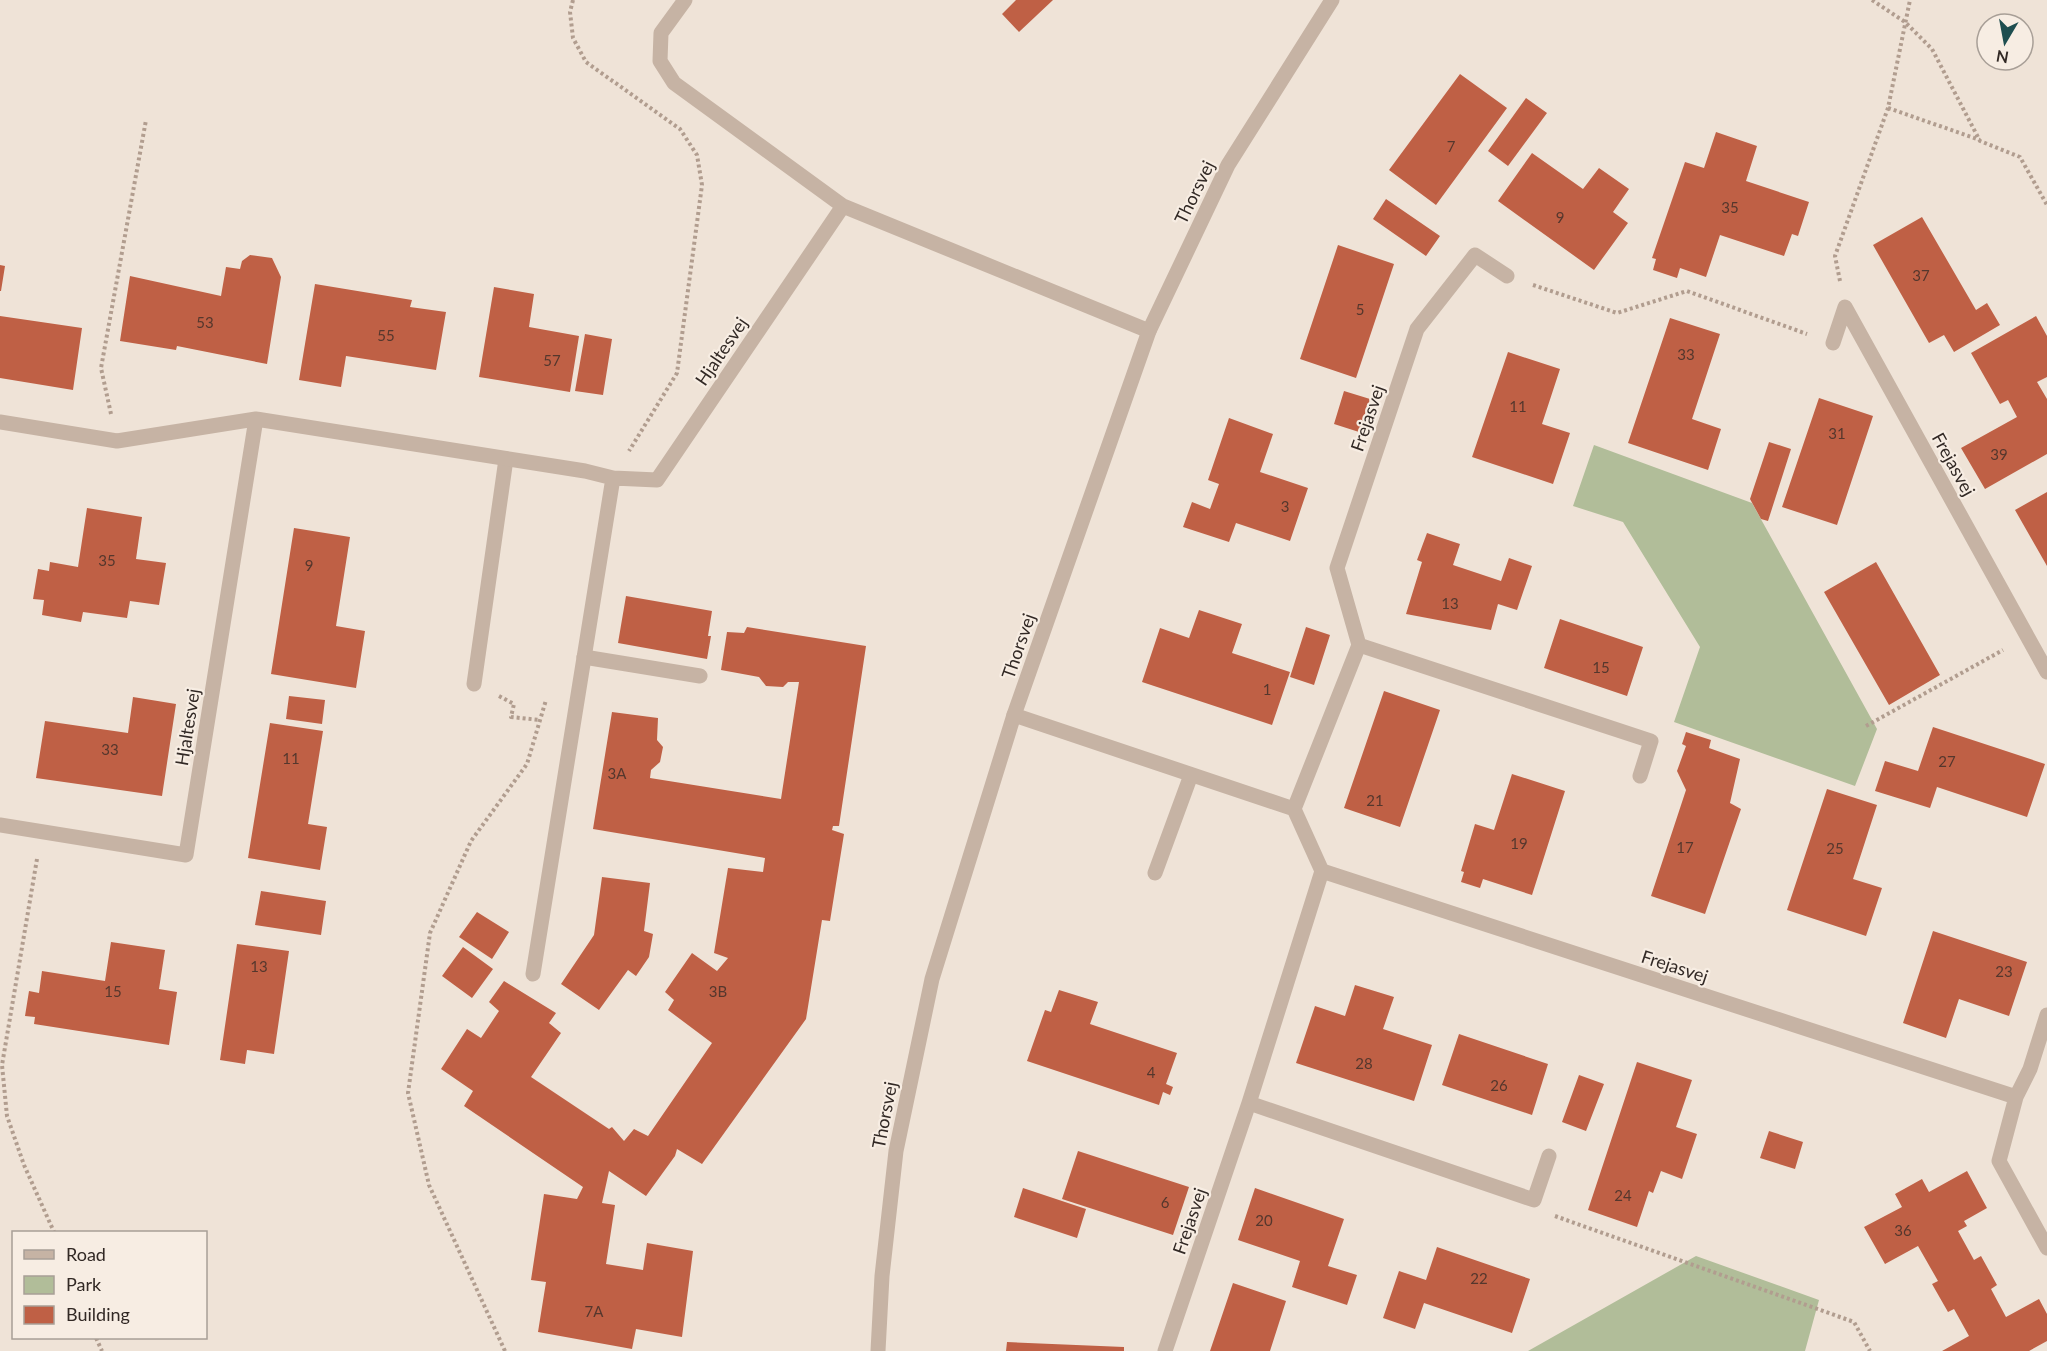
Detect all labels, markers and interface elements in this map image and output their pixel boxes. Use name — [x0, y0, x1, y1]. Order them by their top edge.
north arrow — [1975, 12, 2035, 72]
text: N — [1995, 47, 2010, 68]
house number: 7 — [1447, 137, 1456, 155]
street label: Thorsvej — [1169, 157, 1219, 227]
house number: 35 — [1721, 198, 1739, 216]
house number: 9 — [1556, 208, 1564, 226]
house number: 37 — [1912, 266, 1930, 284]
house number: 5 — [1356, 300, 1364, 318]
house number: 53 — [196, 313, 214, 331]
street label: Hjaltesvej — [690, 313, 752, 389]
house number: 55 — [377, 326, 395, 344]
house number: 33 — [1677, 345, 1695, 363]
house number: 57 — [543, 351, 561, 369]
street label: Frejasvej — [1345, 382, 1389, 454]
house number: 11 — [1509, 397, 1527, 415]
house number: 31 — [1828, 424, 1846, 442]
street label: Frejasvej — [1928, 429, 1980, 499]
house number: 39 — [1990, 445, 2008, 463]
house number: 3 — [1281, 497, 1289, 515]
house number: 35 — [98, 551, 116, 569]
house number: 9 — [305, 556, 313, 574]
house number: 13 — [1441, 594, 1459, 612]
street label: Thorsvej — [997, 610, 1039, 682]
house number: 15 — [1592, 658, 1610, 676]
house number: 1 — [1263, 680, 1271, 698]
street label: Hjaltesvej — [170, 687, 204, 767]
house number: 33 — [101, 740, 119, 758]
house number: 11 — [282, 749, 300, 767]
house number: 27 — [1938, 752, 1956, 770]
house number: 3A — [608, 764, 627, 782]
house number: 21 — [1366, 791, 1384, 809]
house number: 19 — [1510, 834, 1528, 852]
house number: 17 — [1676, 838, 1694, 856]
house number: 25 — [1826, 839, 1844, 857]
street label: Frejasvej — [1639, 945, 1711, 987]
house number: 13 — [250, 957, 268, 975]
house number: 23 — [1995, 962, 2013, 980]
house number: 15 — [104, 982, 122, 1000]
house number: 3B — [709, 982, 727, 1000]
house number: 28 — [1355, 1054, 1373, 1072]
house number: 4 — [1147, 1063, 1156, 1081]
house number: 26 — [1490, 1076, 1508, 1094]
street label: Thorsvej — [867, 1080, 901, 1150]
street label: Frejasvej — [1167, 1185, 1211, 1257]
house number: 24 — [1614, 1186, 1632, 1204]
house number: 6 — [1161, 1193, 1170, 1211]
house number: 20 — [1255, 1211, 1273, 1229]
house number: 36 — [1894, 1221, 1912, 1239]
legend — [12, 1231, 207, 1339]
text: Road — [66, 1243, 106, 1265]
house number: 22 — [1470, 1269, 1488, 1287]
text: Park — [66, 1273, 102, 1295]
house number: 7A — [585, 1302, 604, 1320]
text: Building — [66, 1303, 130, 1325]

